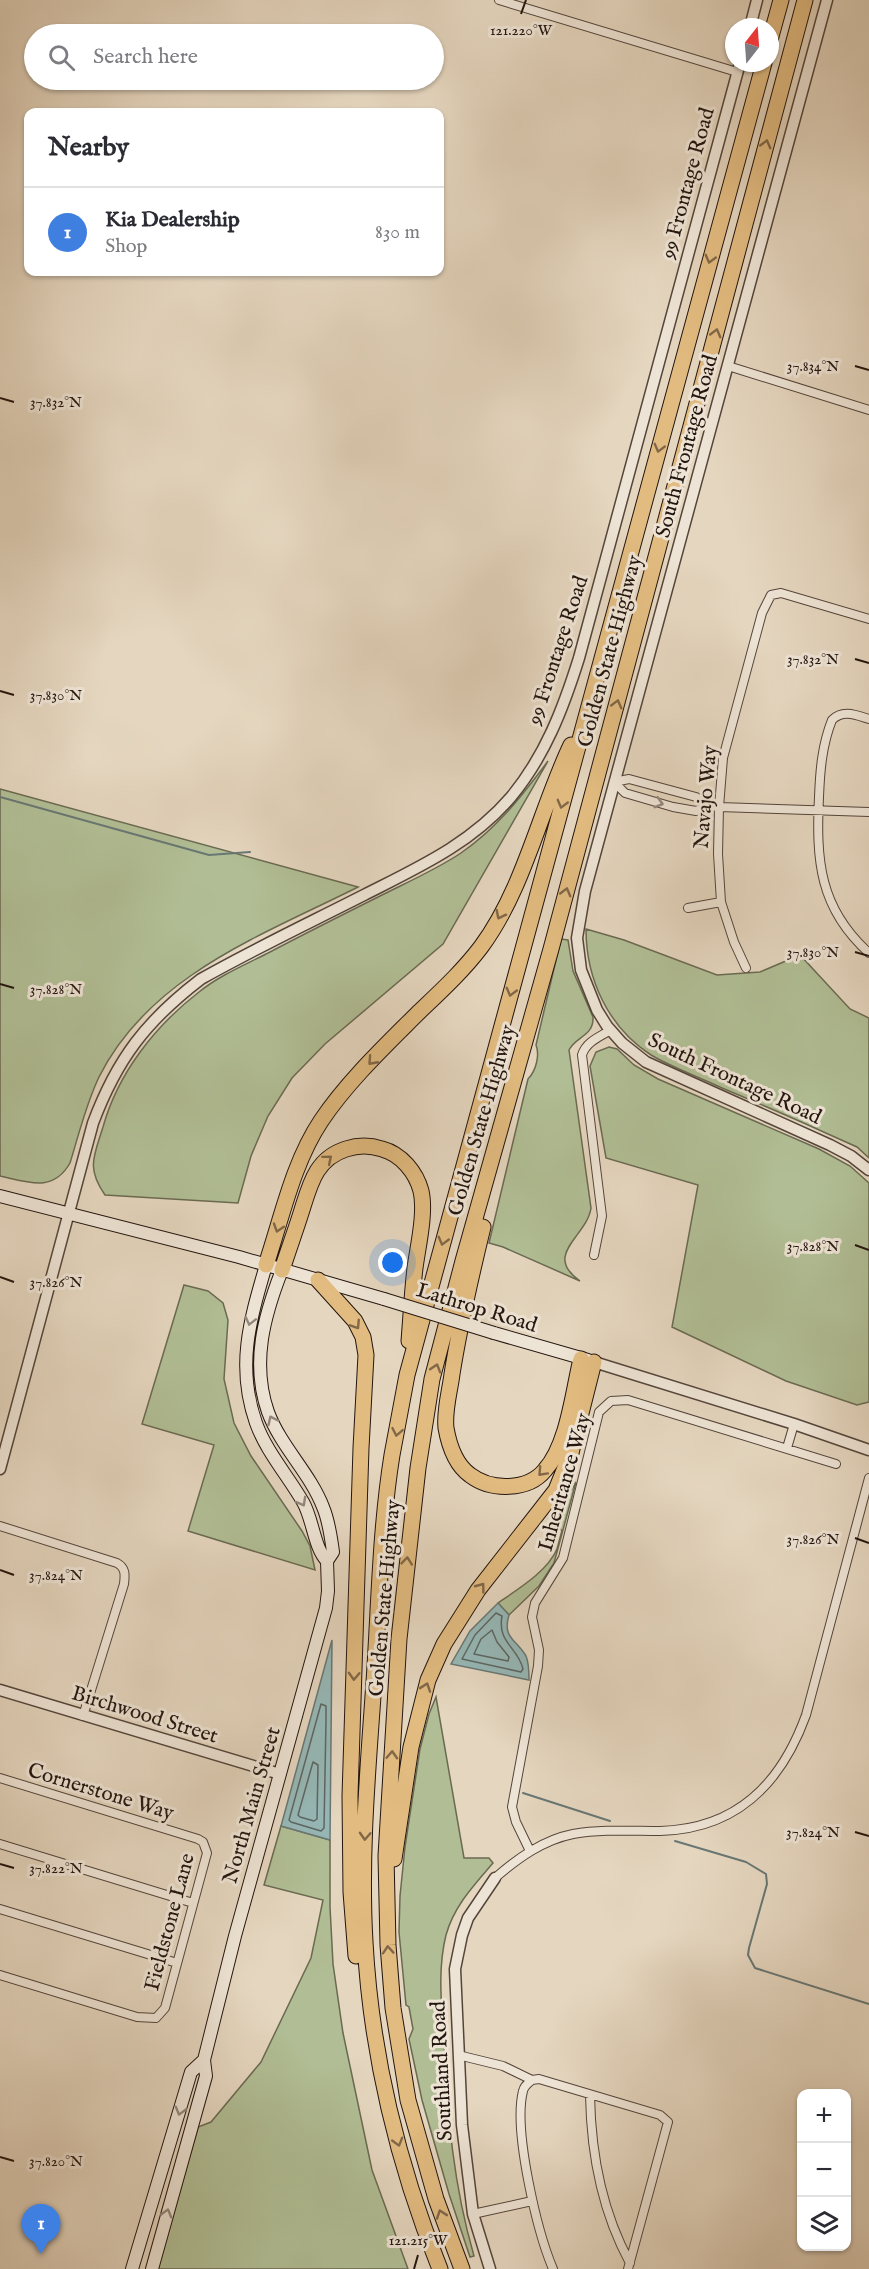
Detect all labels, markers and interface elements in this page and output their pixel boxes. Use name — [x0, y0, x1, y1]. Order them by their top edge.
north arrow — [725, 18, 779, 72]
text: 121.220°W — [490, 21, 553, 40]
search box — [24, 24, 444, 90]
icon: search — [45, 41, 78, 74]
text: Search here — [93, 43, 198, 71]
street label: 99 Frontage Road — [655, 104, 722, 263]
text: Nearby — [48, 131, 129, 164]
one-way arrow — [759, 140, 772, 150]
text: Kia Dealership — [105, 206, 240, 234]
text: 1 — [64, 220, 71, 245]
text: 830 m — [375, 220, 420, 245]
text: Shop — [105, 234, 147, 259]
one-way arrow — [705, 254, 718, 264]
one-way arrow — [709, 328, 722, 338]
street label: South Frontage Road — [650, 351, 725, 541]
text: 37.834°N — [787, 357, 839, 376]
text: 37.832°N — [30, 393, 82, 412]
one-way arrow — [654, 442, 666, 452]
street label: Golden State Highway — [572, 552, 649, 750]
street label: 99 Frontage Road — [521, 572, 596, 729]
text: 37.832°N — [787, 650, 839, 669]
text: 37.830°N — [30, 686, 82, 705]
one-way arrow — [610, 699, 622, 710]
street label: Navajo Way — [689, 744, 725, 850]
one-way arrow — [653, 796, 664, 808]
one-way arrow — [557, 799, 570, 809]
one-way arrow — [559, 887, 571, 898]
one-way arrow — [496, 909, 507, 919]
text: 37.830°N — [787, 943, 839, 962]
text: 37.828°N — [30, 980, 82, 999]
one-way arrow — [506, 986, 518, 997]
street label: Golden State Highway — [442, 1021, 523, 1219]
street label: South Frontage Road — [643, 1027, 826, 1132]
one-way arrow — [368, 1054, 379, 1064]
one-way arrow — [322, 1155, 332, 1166]
one-way arrow — [273, 1222, 285, 1233]
one-way arrow — [438, 1236, 451, 1246]
text: 37.828°N — [787, 1237, 839, 1256]
your location — [378, 1248, 407, 1277]
text: 37.826°N — [30, 1273, 82, 1292]
street label: Lathrop Road — [413, 1277, 541, 1340]
one-way arrow — [245, 1316, 258, 1326]
one-way arrow — [348, 1318, 359, 1329]
one-way arrow — [428, 1363, 441, 1373]
street label: Inheritance Way — [533, 1409, 598, 1555]
one-way arrow — [267, 1415, 279, 1426]
one-way arrow — [391, 1427, 404, 1437]
one-way arrow — [538, 1465, 549, 1476]
one-way arrow — [295, 1496, 306, 1506]
street label: Golden State Highway — [363, 1498, 408, 1698]
text: 37.826°N — [787, 1530, 839, 1549]
one-way arrow — [400, 1556, 413, 1565]
text: 37.824°N — [29, 1566, 83, 1585]
one-way arrow — [474, 1582, 485, 1593]
one-way arrow — [347, 1672, 360, 1681]
street label: Birchwood Street — [68, 1680, 221, 1750]
one-way arrow — [418, 1682, 431, 1693]
street label: North Main Street — [217, 1724, 288, 1887]
one-way arrow — [385, 1750, 398, 1759]
street label: Cornerstone Way — [24, 1757, 178, 1828]
text: 37.824°N — [786, 1823, 840, 1842]
one-way arrow — [358, 1831, 371, 1840]
street label: Fieldstone Lane — [139, 1850, 202, 1994]
text: 37.822°N — [29, 1859, 83, 1878]
one-way arrow — [382, 1945, 395, 1954]
street label: Southland Road — [425, 1999, 460, 2142]
map controls — [797, 2089, 851, 2251]
button: + — [797, 2089, 851, 2143]
one-way arrow — [175, 2105, 187, 2116]
one-way arrow — [391, 2136, 403, 2147]
button: − — [797, 2143, 851, 2197]
text: 37.820°N — [29, 2152, 83, 2171]
button: layers — [797, 2197, 851, 2251]
pin: 1 — [22, 2204, 60, 2254]
one-way arrow — [160, 2208, 173, 2218]
one-way arrow — [436, 2209, 449, 2220]
text: 121.215°W — [389, 2231, 448, 2250]

